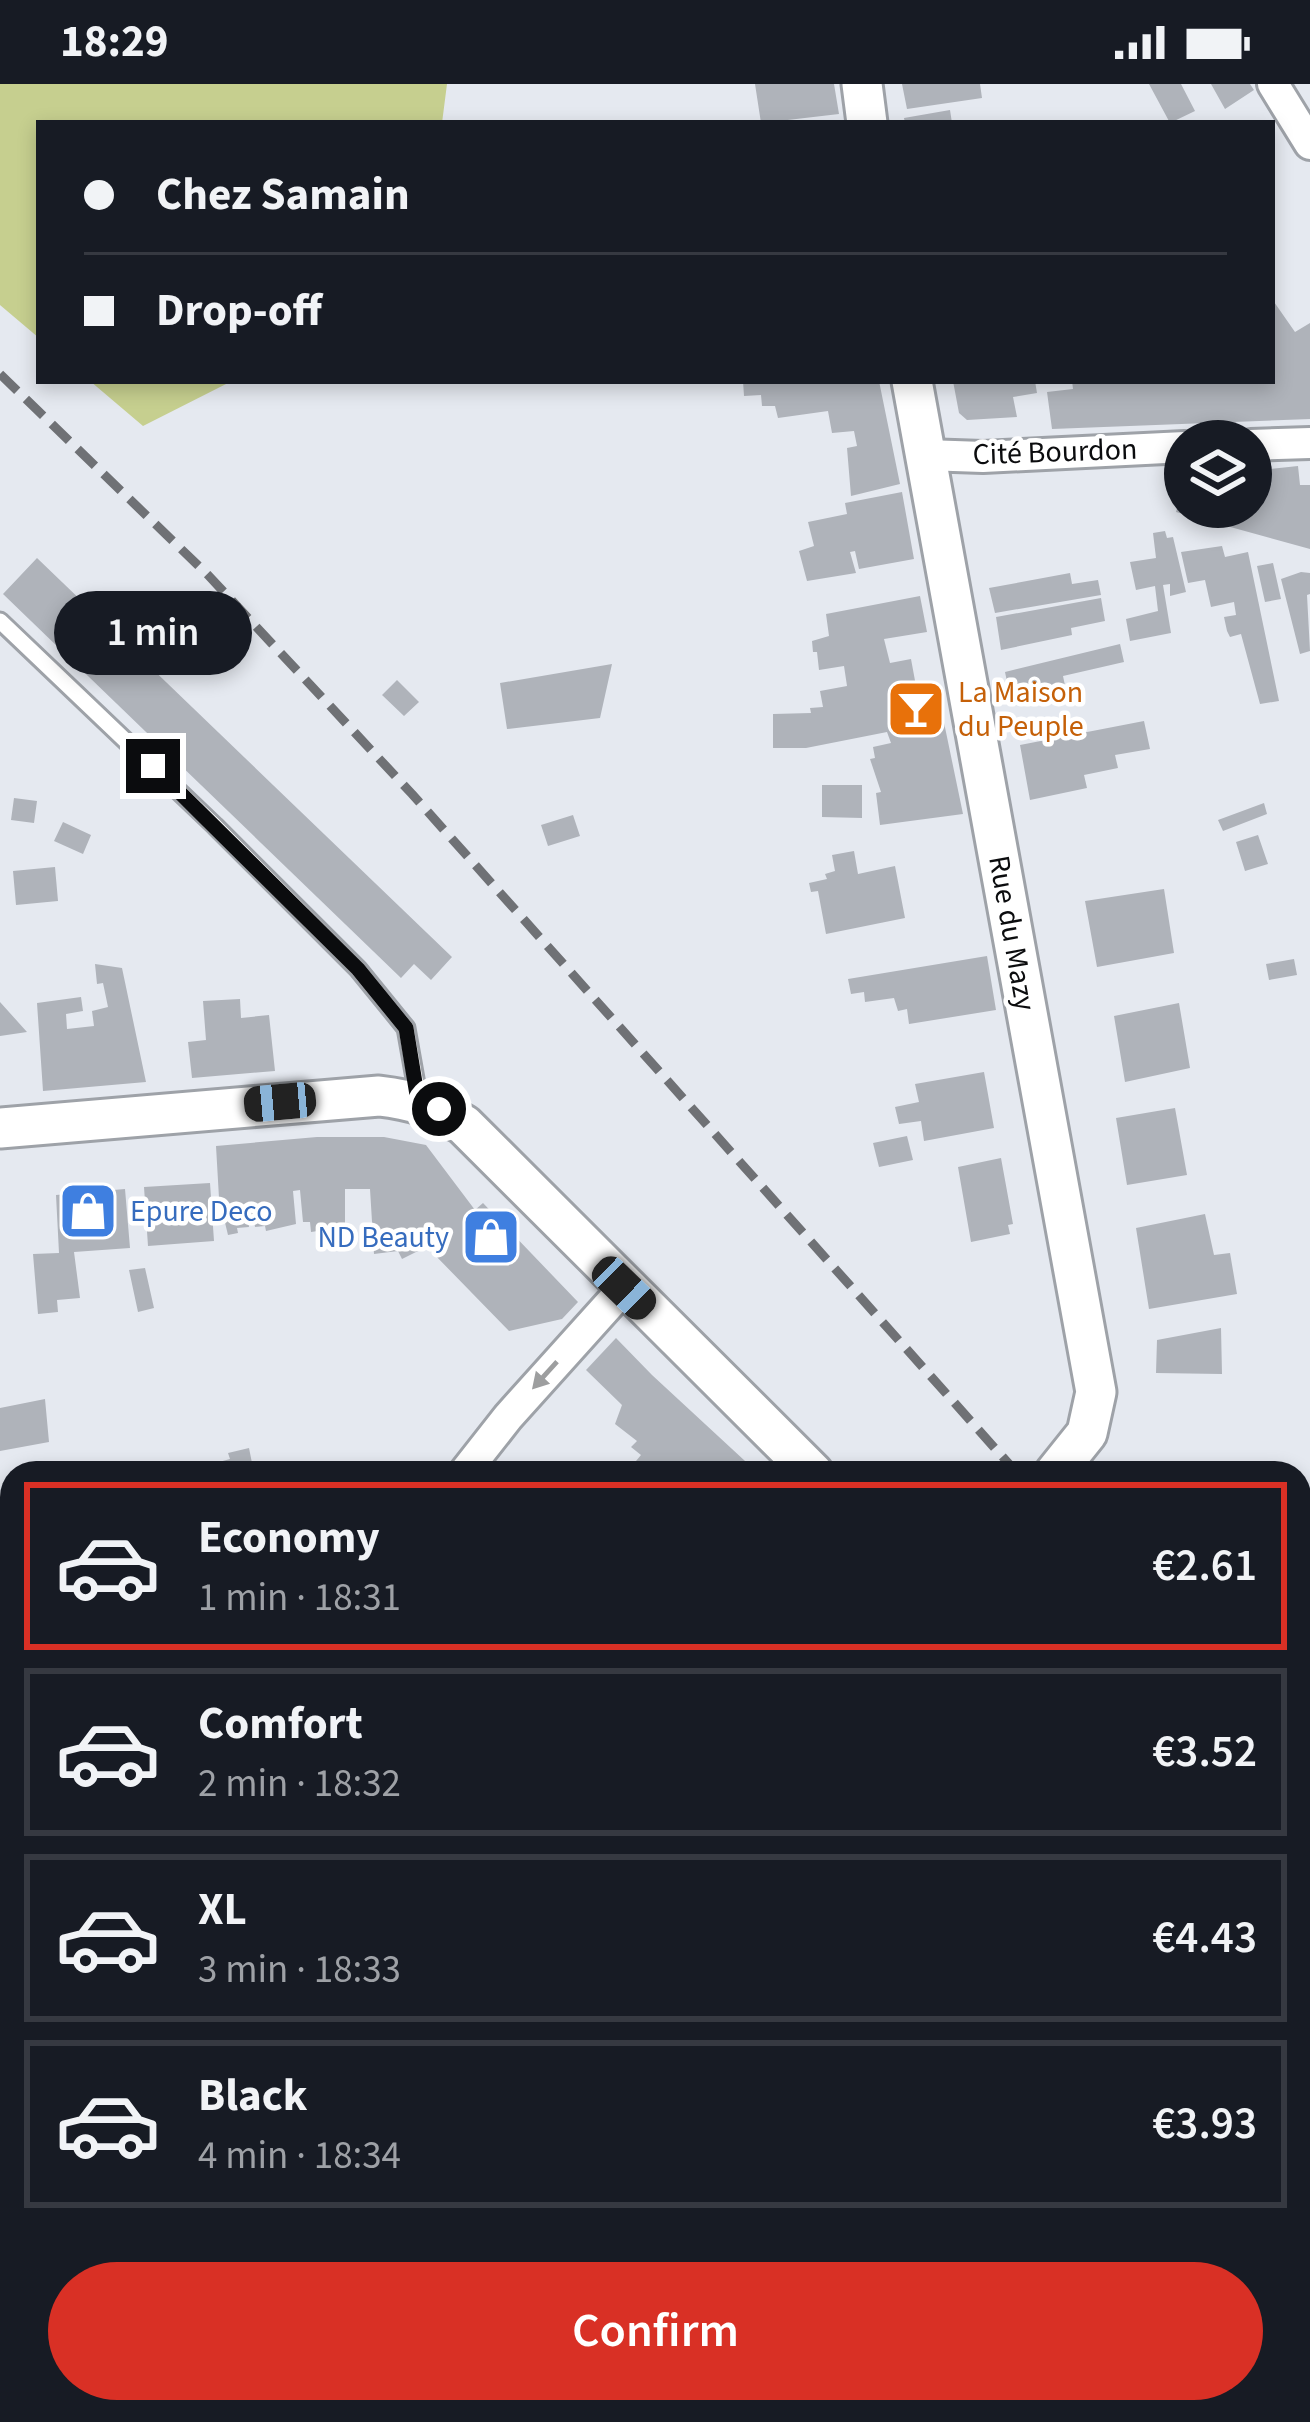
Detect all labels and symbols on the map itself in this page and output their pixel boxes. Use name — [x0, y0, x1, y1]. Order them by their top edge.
street label: Cité Bourdon — [972, 428, 1138, 476]
callout: 1 min — [54, 592, 252, 676]
place label: La Maison du Peuple — [958, 671, 1084, 748]
bar icon: La Maison du Peuple — [885, 678, 947, 740]
route end — [126, 739, 180, 793]
street label: Rue du Mazy — [977, 852, 1047, 1014]
car — [243, 1081, 317, 1123]
route start — [412, 1082, 466, 1136]
shop icon: Epure Deco — [57, 1180, 119, 1242]
place label: Epure Deco — [130, 1190, 272, 1233]
shop icon: ND Beauty — [460, 1206, 522, 1268]
place label: ND Beauty — [317, 1216, 449, 1259]
car — [586, 1250, 662, 1326]
one-way arrow — [532, 1360, 559, 1389]

